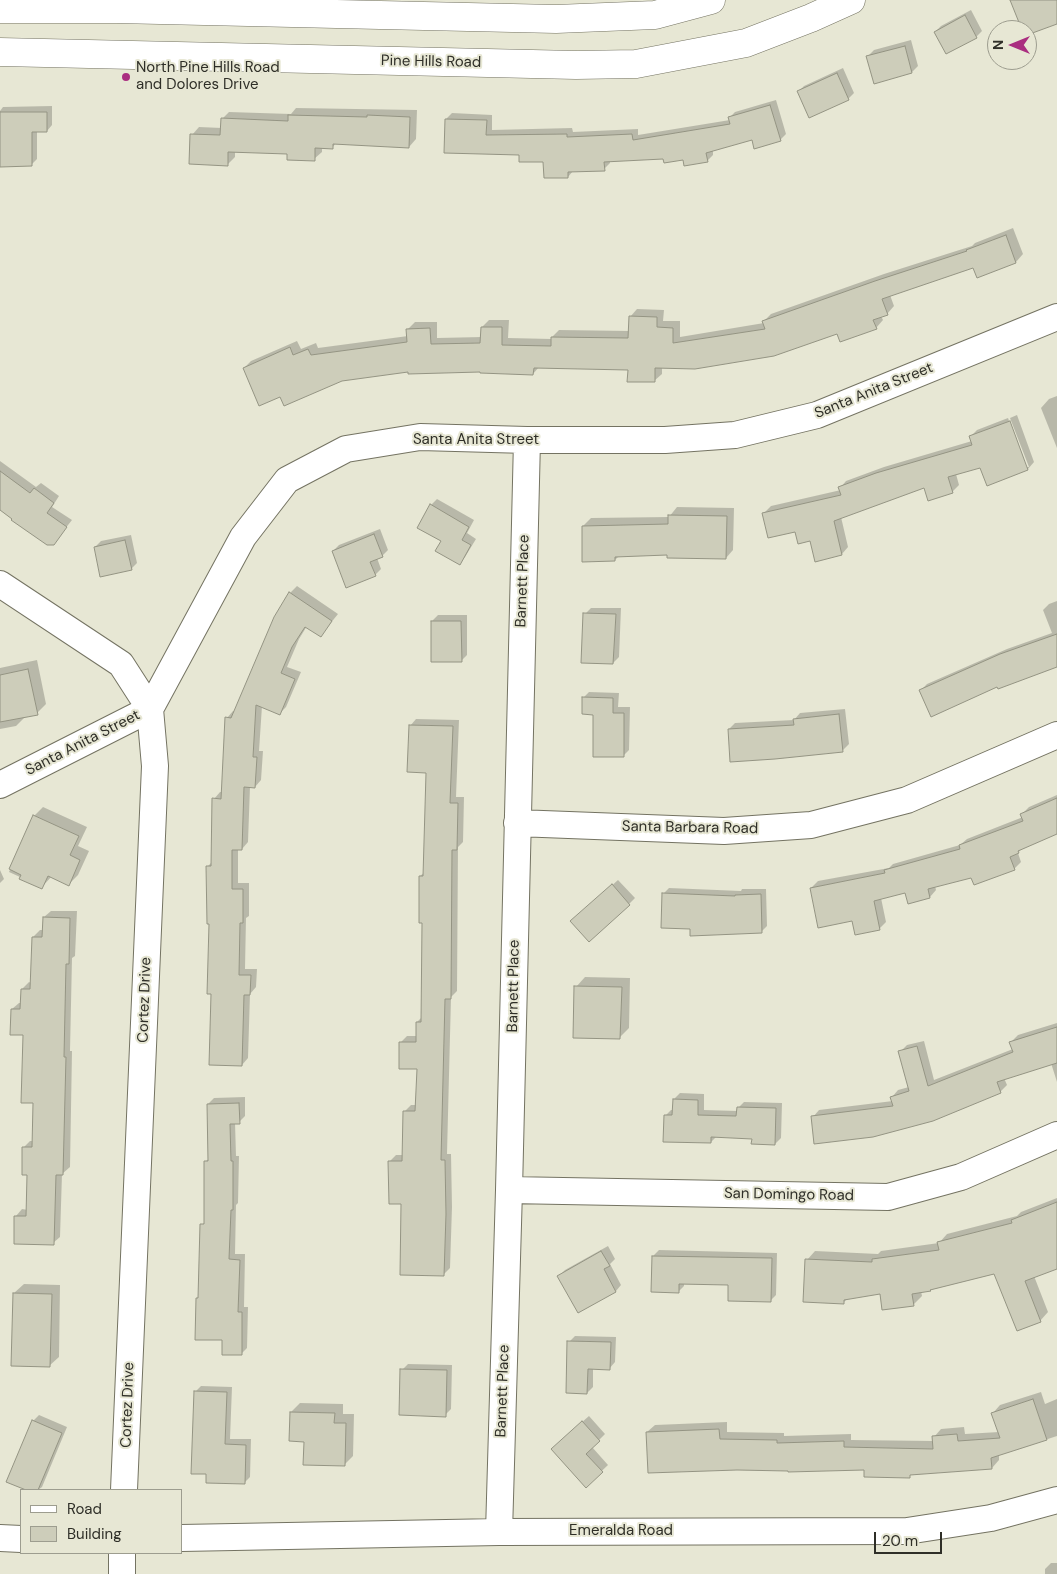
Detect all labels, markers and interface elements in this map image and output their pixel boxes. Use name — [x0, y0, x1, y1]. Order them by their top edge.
north arrow — [987, 20, 1037, 70]
text: N — [989, 40, 1007, 50]
street label: Pine Hills Road — [381, 52, 481, 72]
place label: North Pine Hills Road and Dolores Drive — [136, 59, 280, 94]
marker: North Pine Hills Road and Dolores Drive — [120, 71, 132, 83]
street label: Santa Anita Street — [812, 359, 936, 423]
street label: Santa Anita Street — [413, 431, 539, 449]
street label: Barnett Place — [512, 534, 534, 628]
street label: Santa Anita Street — [23, 706, 143, 780]
street label: Santa Barbara Road — [622, 818, 758, 838]
street label: Barnett Place — [504, 940, 524, 1032]
street label: Cortez Drive — [135, 957, 155, 1043]
street label: San Domingo Road — [724, 1185, 854, 1205]
street label: Barnett Place — [492, 1344, 514, 1438]
street label: Cortez Drive — [118, 1362, 138, 1448]
legend — [20, 1489, 182, 1554]
text: Road — [67, 1499, 102, 1519]
street label: Emeralda Road — [569, 1522, 673, 1540]
scale bar — [877, 1522, 944, 1554]
text: Building — [67, 1524, 122, 1544]
text: 20 m — [882, 1531, 918, 1551]

